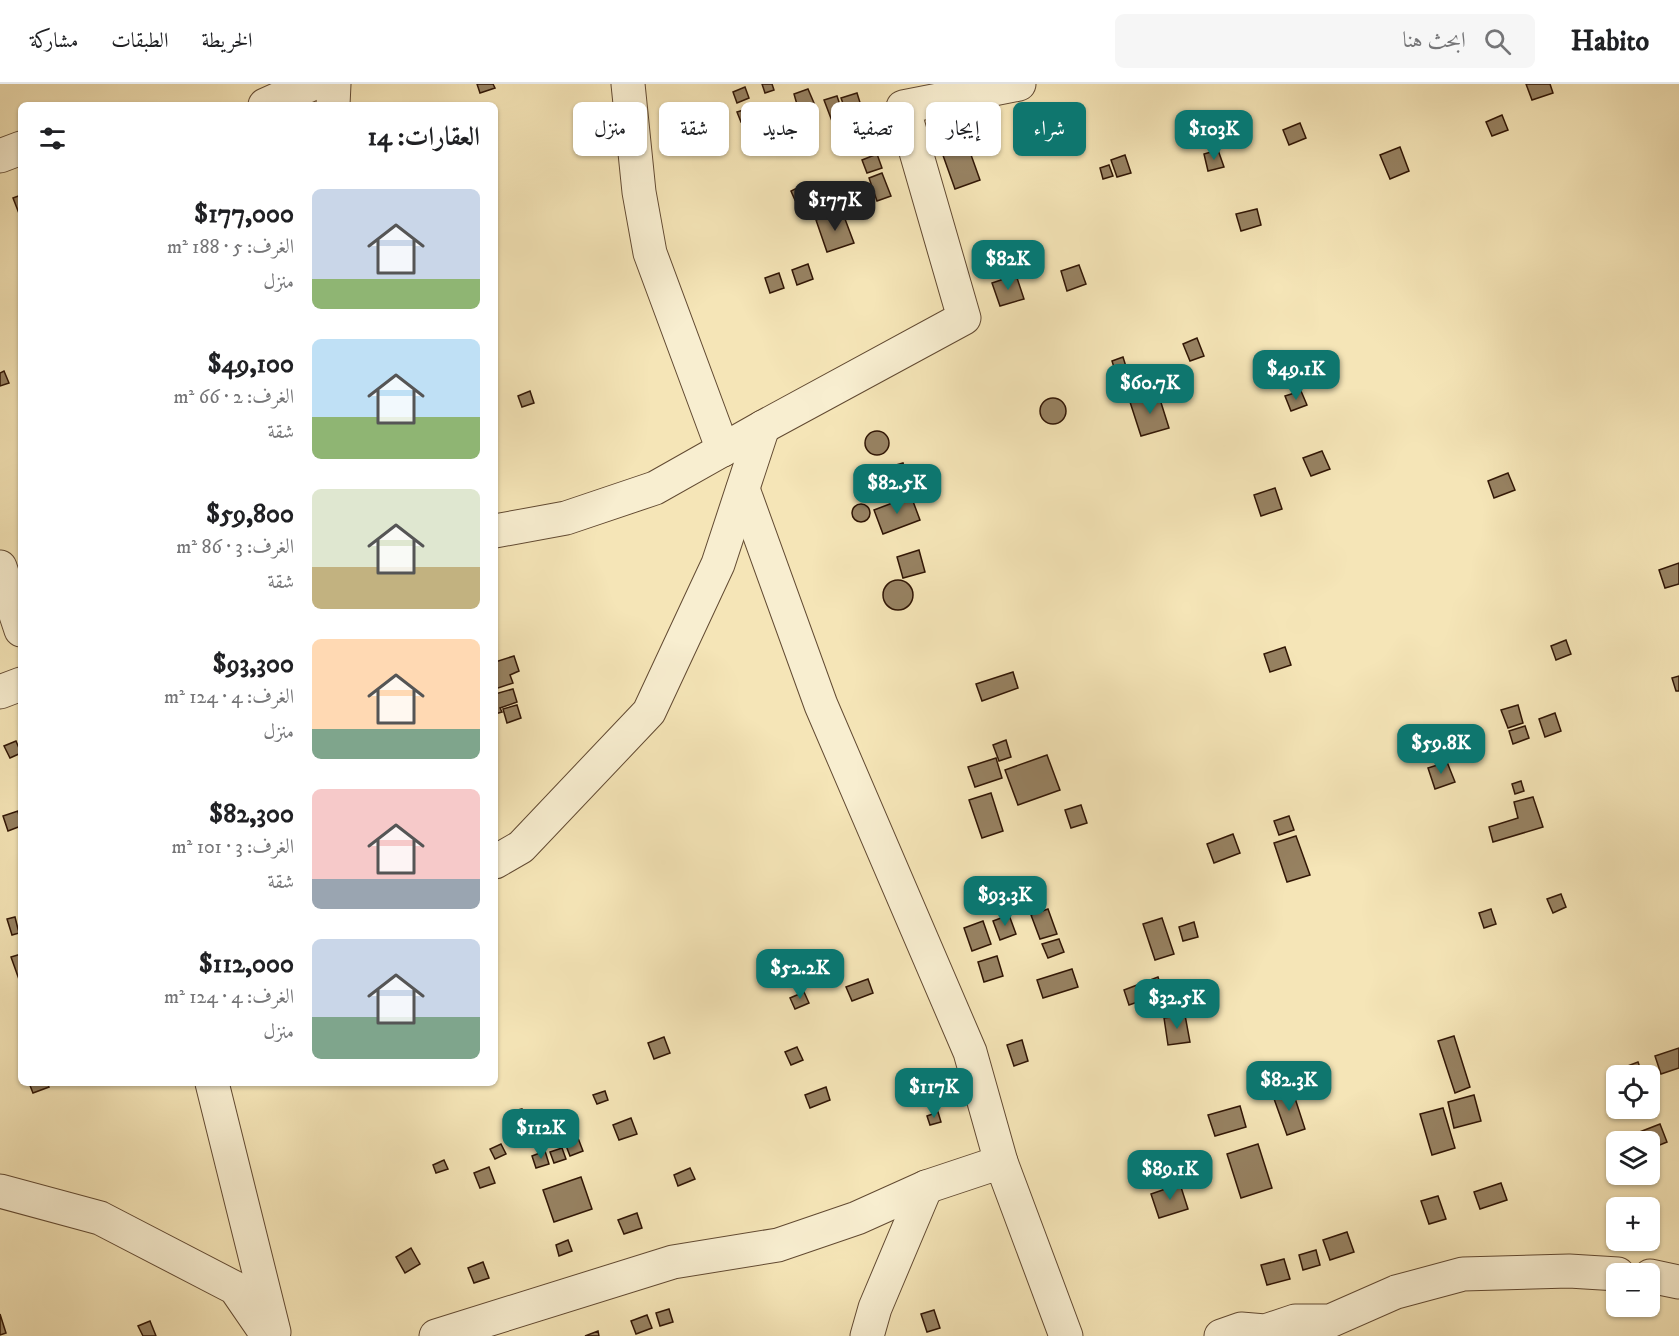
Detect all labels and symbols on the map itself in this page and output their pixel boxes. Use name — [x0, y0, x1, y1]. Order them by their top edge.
pin: $103K — [1172, 110, 1256, 161]
pin: $177K — [793, 181, 877, 232]
pin: $82K — [972, 240, 1044, 291]
pin: $49.1K — [1247, 350, 1345, 401]
pin: $60.7K — [1101, 364, 1199, 415]
pin: $82.5K — [848, 464, 946, 515]
pin: $59.8K — [1392, 724, 1490, 775]
pin: $93.3K — [956, 876, 1054, 927]
pin: $52.2K — [751, 949, 849, 1000]
pin: $32.5K — [1128, 979, 1226, 1030]
pin: $82.3K — [1240, 1061, 1338, 1112]
pin: $117K — [892, 1068, 976, 1119]
pin: $112K — [499, 1109, 583, 1160]
pin: $89.1K — [1121, 1150, 1219, 1201]

